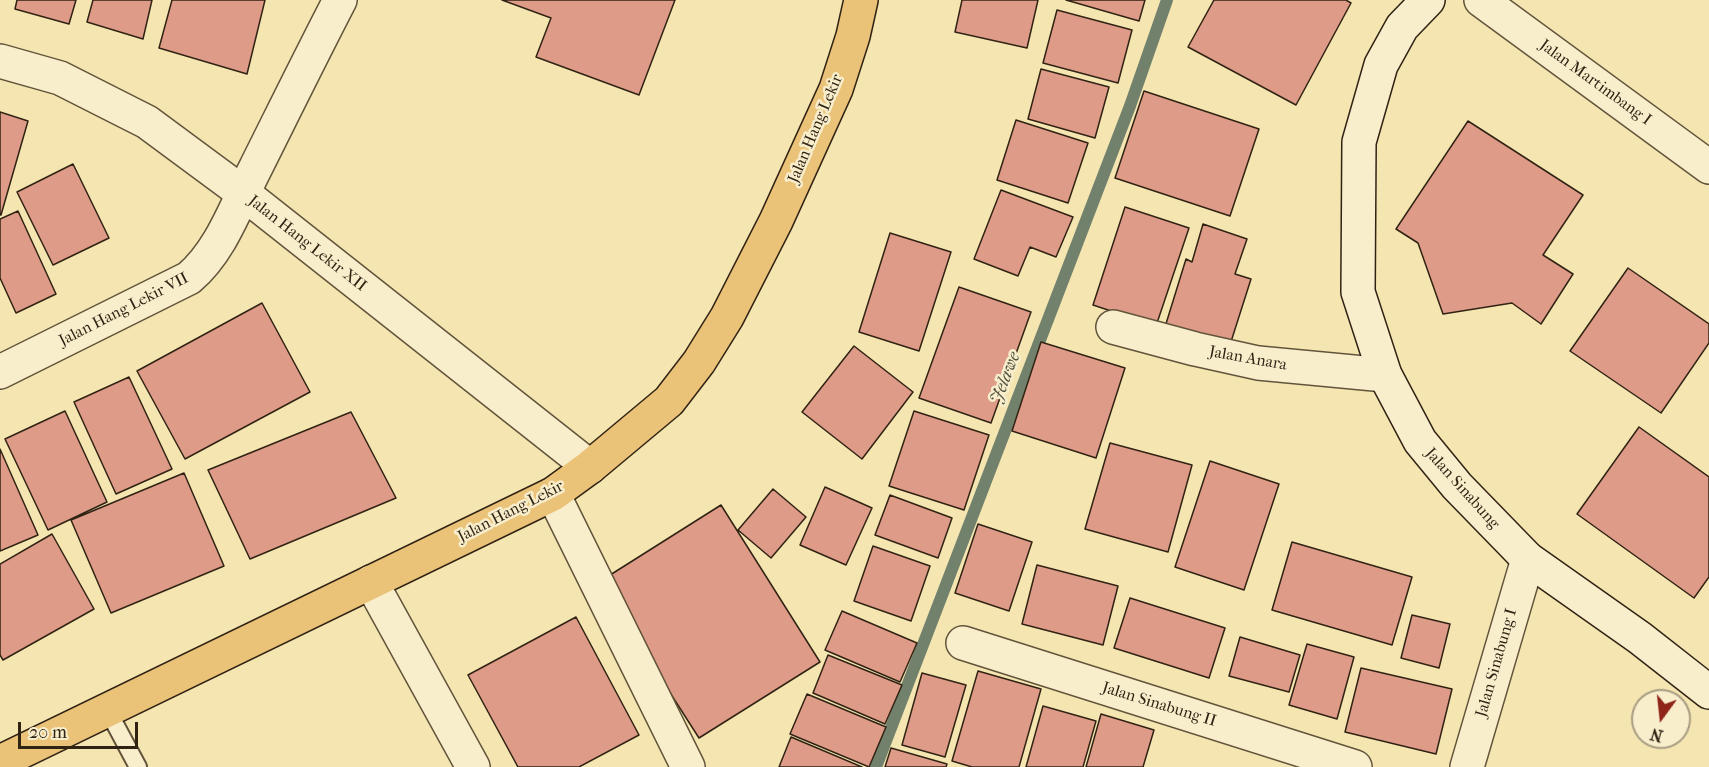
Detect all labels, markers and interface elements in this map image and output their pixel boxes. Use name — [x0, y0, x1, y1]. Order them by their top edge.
street label: Jalan Martimbang I — [1535, 36, 1655, 130]
street label: Jalan Hang Lekir — [784, 72, 848, 186]
street label: Jalan Hang Lekir XII — [244, 192, 370, 296]
street label: Jalan Hang Lekir VII — [56, 269, 192, 351]
street label: Jalan Anara — [1207, 343, 1289, 375]
water label: Jelawe — [986, 349, 1026, 407]
street label: Jalan Sinabung — [1421, 445, 1503, 533]
street label: Jalan Hang Lekir — [455, 477, 567, 547]
street label: Jalan Sinabung I — [1472, 606, 1522, 720]
street label: Jalan Sinabung II — [1100, 679, 1218, 731]
north arrow — [1631, 689, 1691, 749]
scale bar — [21, 710, 141, 748]
text: 20 m — [29, 722, 67, 743]
text: N — [1648, 724, 1665, 746]

